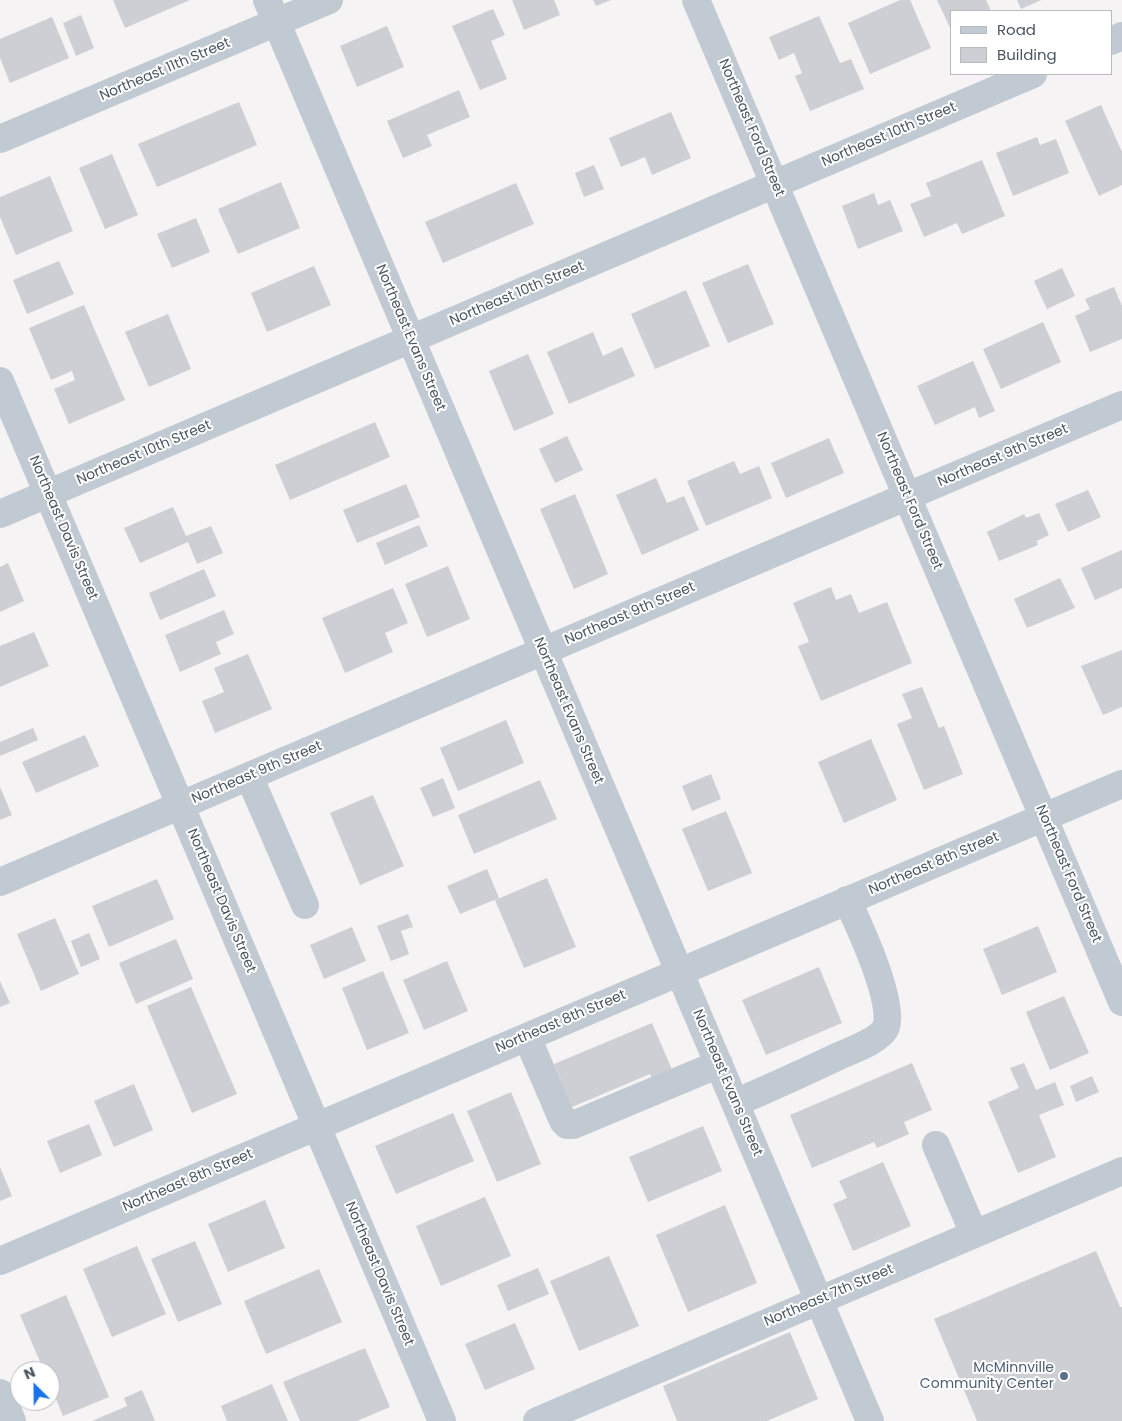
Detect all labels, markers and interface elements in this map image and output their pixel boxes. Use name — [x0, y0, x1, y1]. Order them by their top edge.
legend — [950, 10, 1112, 75]
text: Road — [997, 19, 1036, 40]
street label: Northeast 11th Street — [97, 35, 233, 105]
text: Building — [997, 44, 1057, 65]
street label: Northeast Ford Street — [714, 57, 788, 199]
street label: Northeast 10th Street — [819, 99, 959, 171]
street label: Northeast 10th Street — [447, 258, 587, 330]
street label: Northeast Evans Street — [371, 262, 449, 414]
street label: Northeast 10th Street — [74, 417, 214, 489]
street label: Northeast 9th Street — [935, 421, 1071, 491]
street label: Northeast Ford Street — [872, 430, 946, 572]
street label: Northeast Davis Street — [25, 453, 101, 603]
street label: Northeast 9th Street — [562, 579, 698, 649]
street label: Northeast Evans Street — [529, 635, 607, 787]
street label: Northeast 9th Street — [189, 738, 325, 808]
street label: Northeast Ford Street — [1031, 803, 1105, 945]
street label: Northeast Davis Street — [183, 826, 259, 976]
street label: Northeast 8th Street — [866, 829, 1002, 899]
street label: Northeast 8th Street — [493, 987, 629, 1057]
street label: Northeast Evans Street — [688, 1007, 766, 1159]
street label: Northeast 8th Street — [120, 1146, 256, 1216]
street label: Northeast Davis Street — [341, 1199, 417, 1349]
street label: Northeast 7th Street — [762, 1261, 896, 1331]
place label: McMinnville Community Center — [920, 1360, 1054, 1392]
north arrow — [10, 1361, 60, 1411]
text: N — [21, 1362, 38, 1384]
marker: McMinnville Community Center — [1058, 1370, 1070, 1382]

